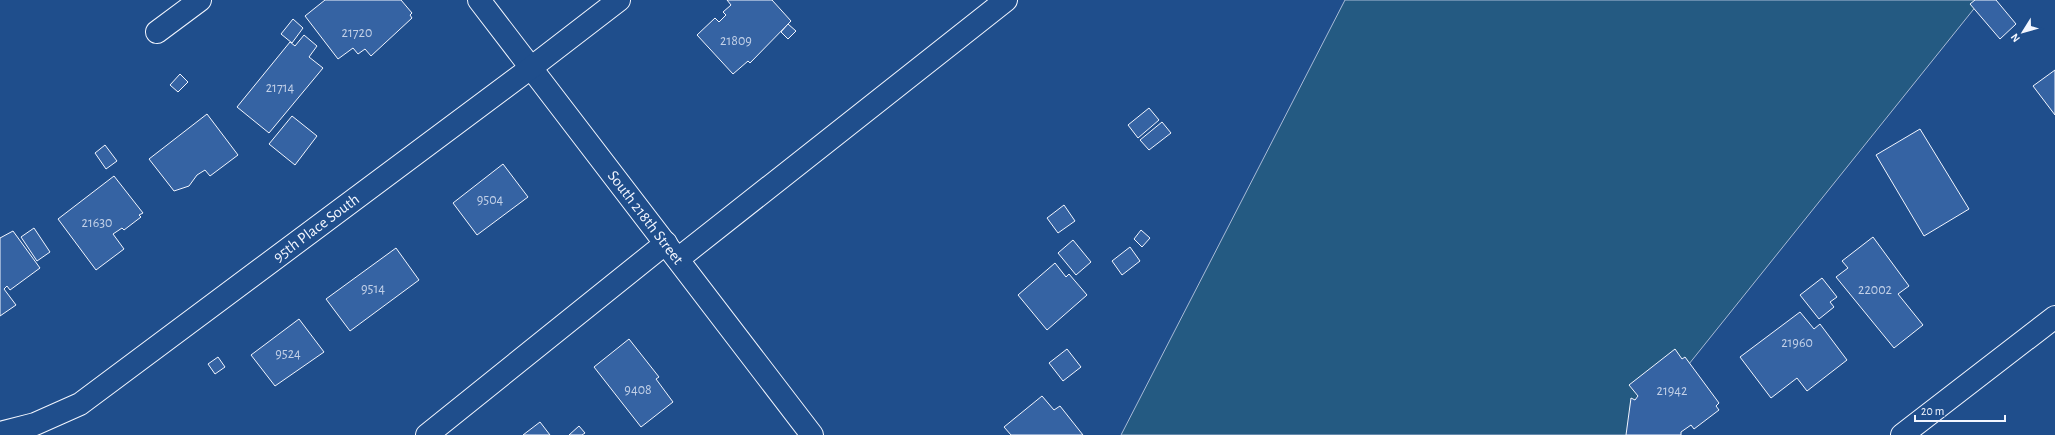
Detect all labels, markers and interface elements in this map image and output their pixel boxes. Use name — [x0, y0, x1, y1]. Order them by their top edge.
north arrow — [2003, 12, 2043, 52]
house number: 21720 — [342, 26, 372, 40]
text: N — [2009, 31, 2022, 44]
house number: 21809 — [720, 34, 752, 48]
house number: 21714 — [266, 81, 295, 95]
street label: South 218th Street — [605, 168, 686, 268]
street label: 95th Place South — [270, 191, 362, 265]
house number: 9504 — [477, 193, 504, 207]
house number: 21630 — [82, 216, 112, 230]
house number: 9514 — [361, 282, 385, 296]
house number: 22002 — [1858, 283, 1892, 297]
house number: 21960 — [1781, 336, 1813, 350]
house number: 9524 — [275, 347, 301, 361]
house number: 9408 — [624, 383, 652, 397]
house number: 21942 — [1657, 384, 1687, 398]
scale bar — [1915, 397, 2005, 423]
text: 20 m — [1921, 405, 1944, 417]

